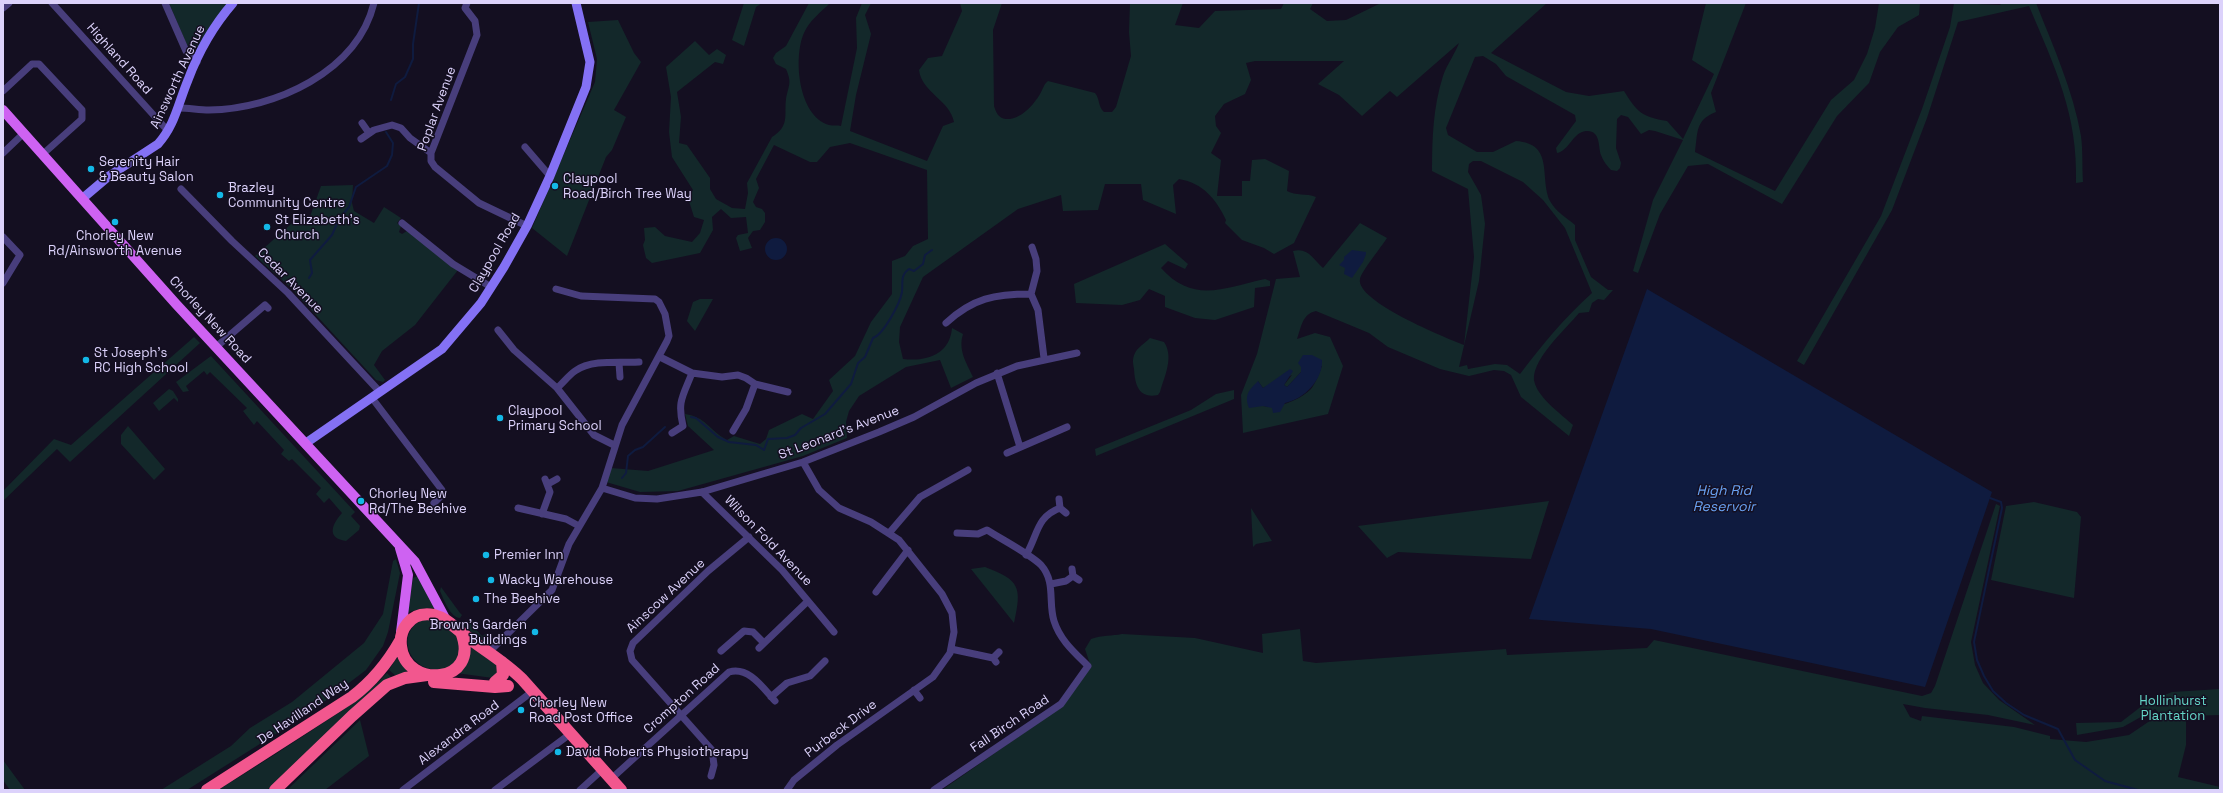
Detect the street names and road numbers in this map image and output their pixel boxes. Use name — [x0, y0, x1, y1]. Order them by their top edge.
street label: Highland Road — [83, 20, 155, 98]
street label: Ainsworth Avenue — [147, 23, 209, 131]
street label: Poplar Avenue — [414, 65, 460, 153]
street label: Claypool Road — [466, 210, 524, 296]
street label: Cedar Avenue — [254, 245, 326, 317]
street label: Chorley New Road — [166, 273, 254, 367]
street label: St Leonard's Avenue — [777, 403, 901, 463]
street label: Wilson Fold Avenue — [721, 493, 815, 589]
street label: Ainscow Avenue — [624, 556, 708, 636]
street label: Crompton Road — [641, 661, 723, 737]
street label: De Havilland Way — [255, 676, 351, 748]
street label: Fall Birch Road — [968, 692, 1052, 756]
street label: Alexandra Road — [415, 697, 503, 769]
street label: Purbeck Drive — [802, 697, 880, 761]

